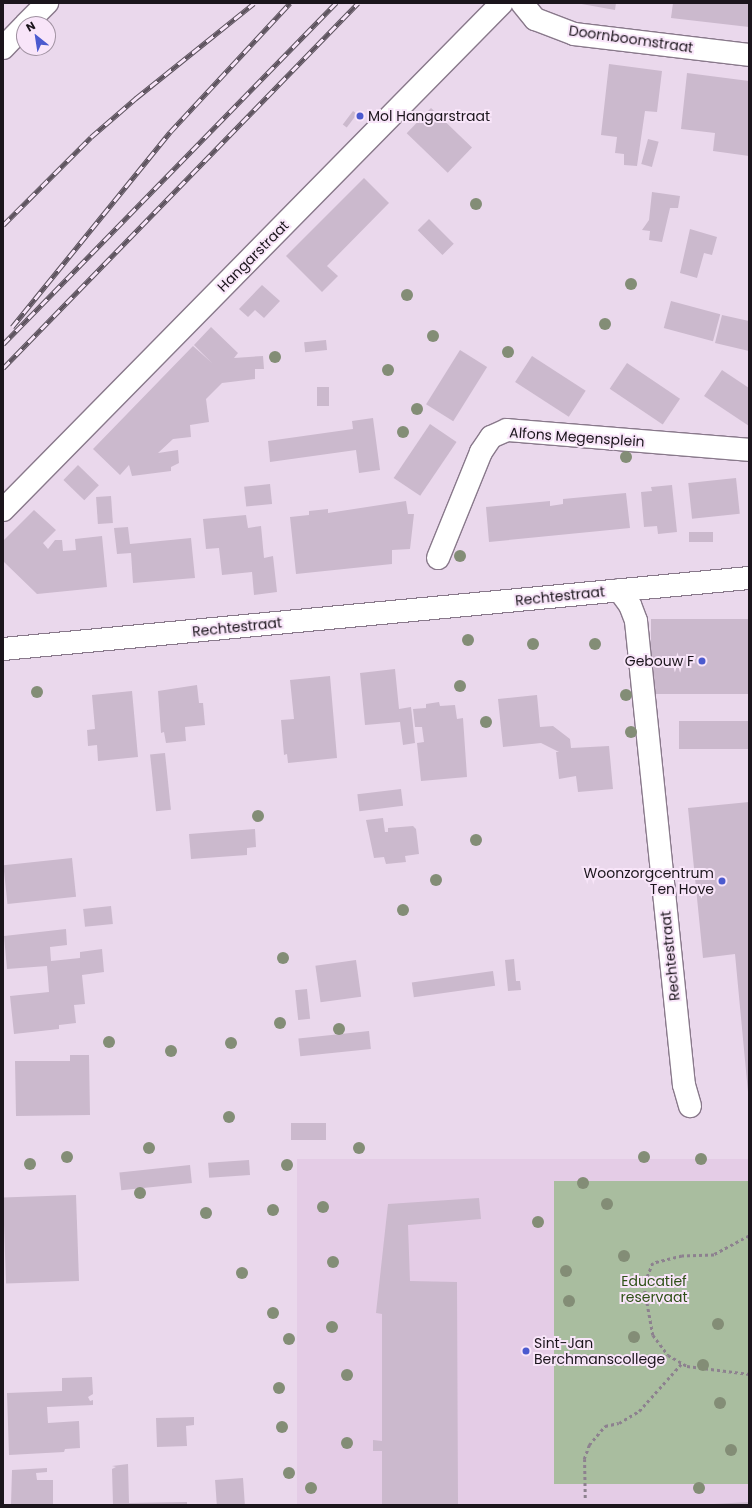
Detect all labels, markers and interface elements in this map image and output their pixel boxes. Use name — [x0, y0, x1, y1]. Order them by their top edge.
north arrow — [16, 16, 56, 56]
text: N — [23, 17, 38, 35]
street label: Doornboomstraat — [568, 22, 694, 56]
place label: Mol Hangarstraat — [368, 108, 490, 124]
marker: Mol Hangarstraat — [355, 111, 365, 121]
street label: Hangarstraat — [214, 217, 292, 295]
street label: Alfons Megensplein — [509, 424, 645, 450]
street label: Rechtestraat — [514, 583, 606, 609]
street label: Rechtestraat — [191, 614, 283, 640]
place label: Gebouw F — [625, 653, 694, 669]
marker: Gebouw F — [697, 656, 707, 666]
place label: Woonzorgcentrum Ten Hove — [584, 865, 714, 898]
marker: Woonzorgcentrum Ten Hove — [717, 876, 727, 886]
street label: Rechtestraat — [657, 910, 683, 1002]
park label: Educatief reservaat — [621, 1273, 687, 1306]
place label: Sint-Jan Berchmanscollege — [534, 1335, 665, 1368]
marker: Sint-Jan Berchmanscollege — [521, 1346, 531, 1356]

